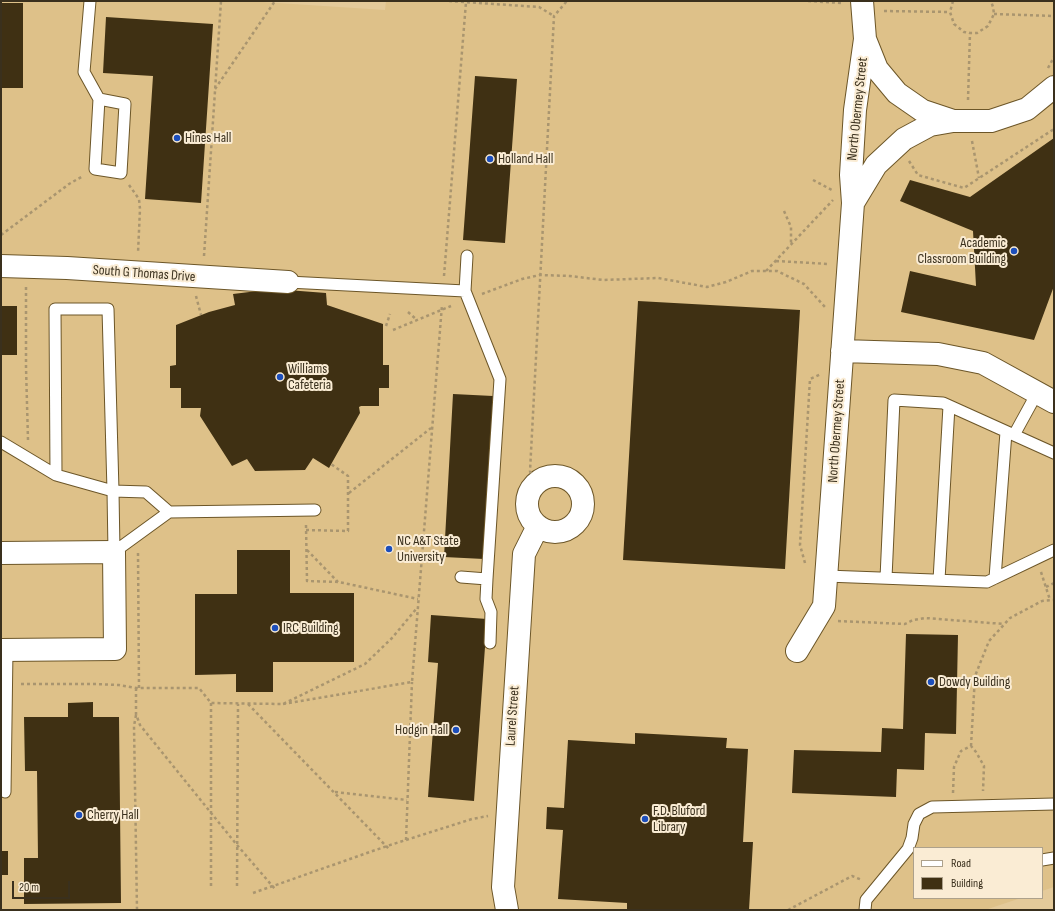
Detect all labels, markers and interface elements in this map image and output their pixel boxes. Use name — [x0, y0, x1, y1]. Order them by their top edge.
street label: North Obermey Street — [844, 57, 872, 161]
place label: Hines Hall — [185, 130, 231, 146]
marker: Hines Hall — [172, 133, 182, 143]
place label: Holland Hall — [498, 151, 553, 167]
marker: Holland Hall — [485, 154, 495, 164]
place label: Academic Classroom Building — [917, 235, 1006, 268]
marker: Academic Classroom Building — [1009, 246, 1019, 256]
street label: South G Thomas Drive — [92, 262, 196, 286]
place label: Williams Cafeteria — [288, 361, 331, 394]
marker: Williams Cafeteria — [275, 372, 285, 382]
street label: North Obermey Street — [825, 379, 849, 483]
place label: NC A&T State University — [397, 533, 459, 566]
marker: NC A&T State University — [384, 544, 394, 554]
place label: IRC Building — [283, 620, 339, 636]
marker: IRC Building — [270, 623, 280, 633]
place label: Dowdy Building — [939, 674, 1010, 690]
marker: Dowdy Building — [926, 677, 936, 687]
street label: Laurel Street — [503, 685, 523, 747]
place label: Hodgin Hall — [395, 722, 448, 738]
marker: Hodgin Hall — [451, 725, 461, 735]
place label: F.D. Bluford Library — [653, 803, 705, 836]
place label: Cherry Hall — [87, 807, 139, 823]
marker: Cherry Hall — [74, 810, 84, 820]
marker: F.D. Bluford Library — [640, 814, 650, 824]
legend — [913, 847, 1043, 899]
text: Road — [951, 856, 971, 871]
scale bar — [14, 873, 72, 899]
text: Building — [951, 876, 983, 891]
text: 20 m — [19, 880, 39, 895]

